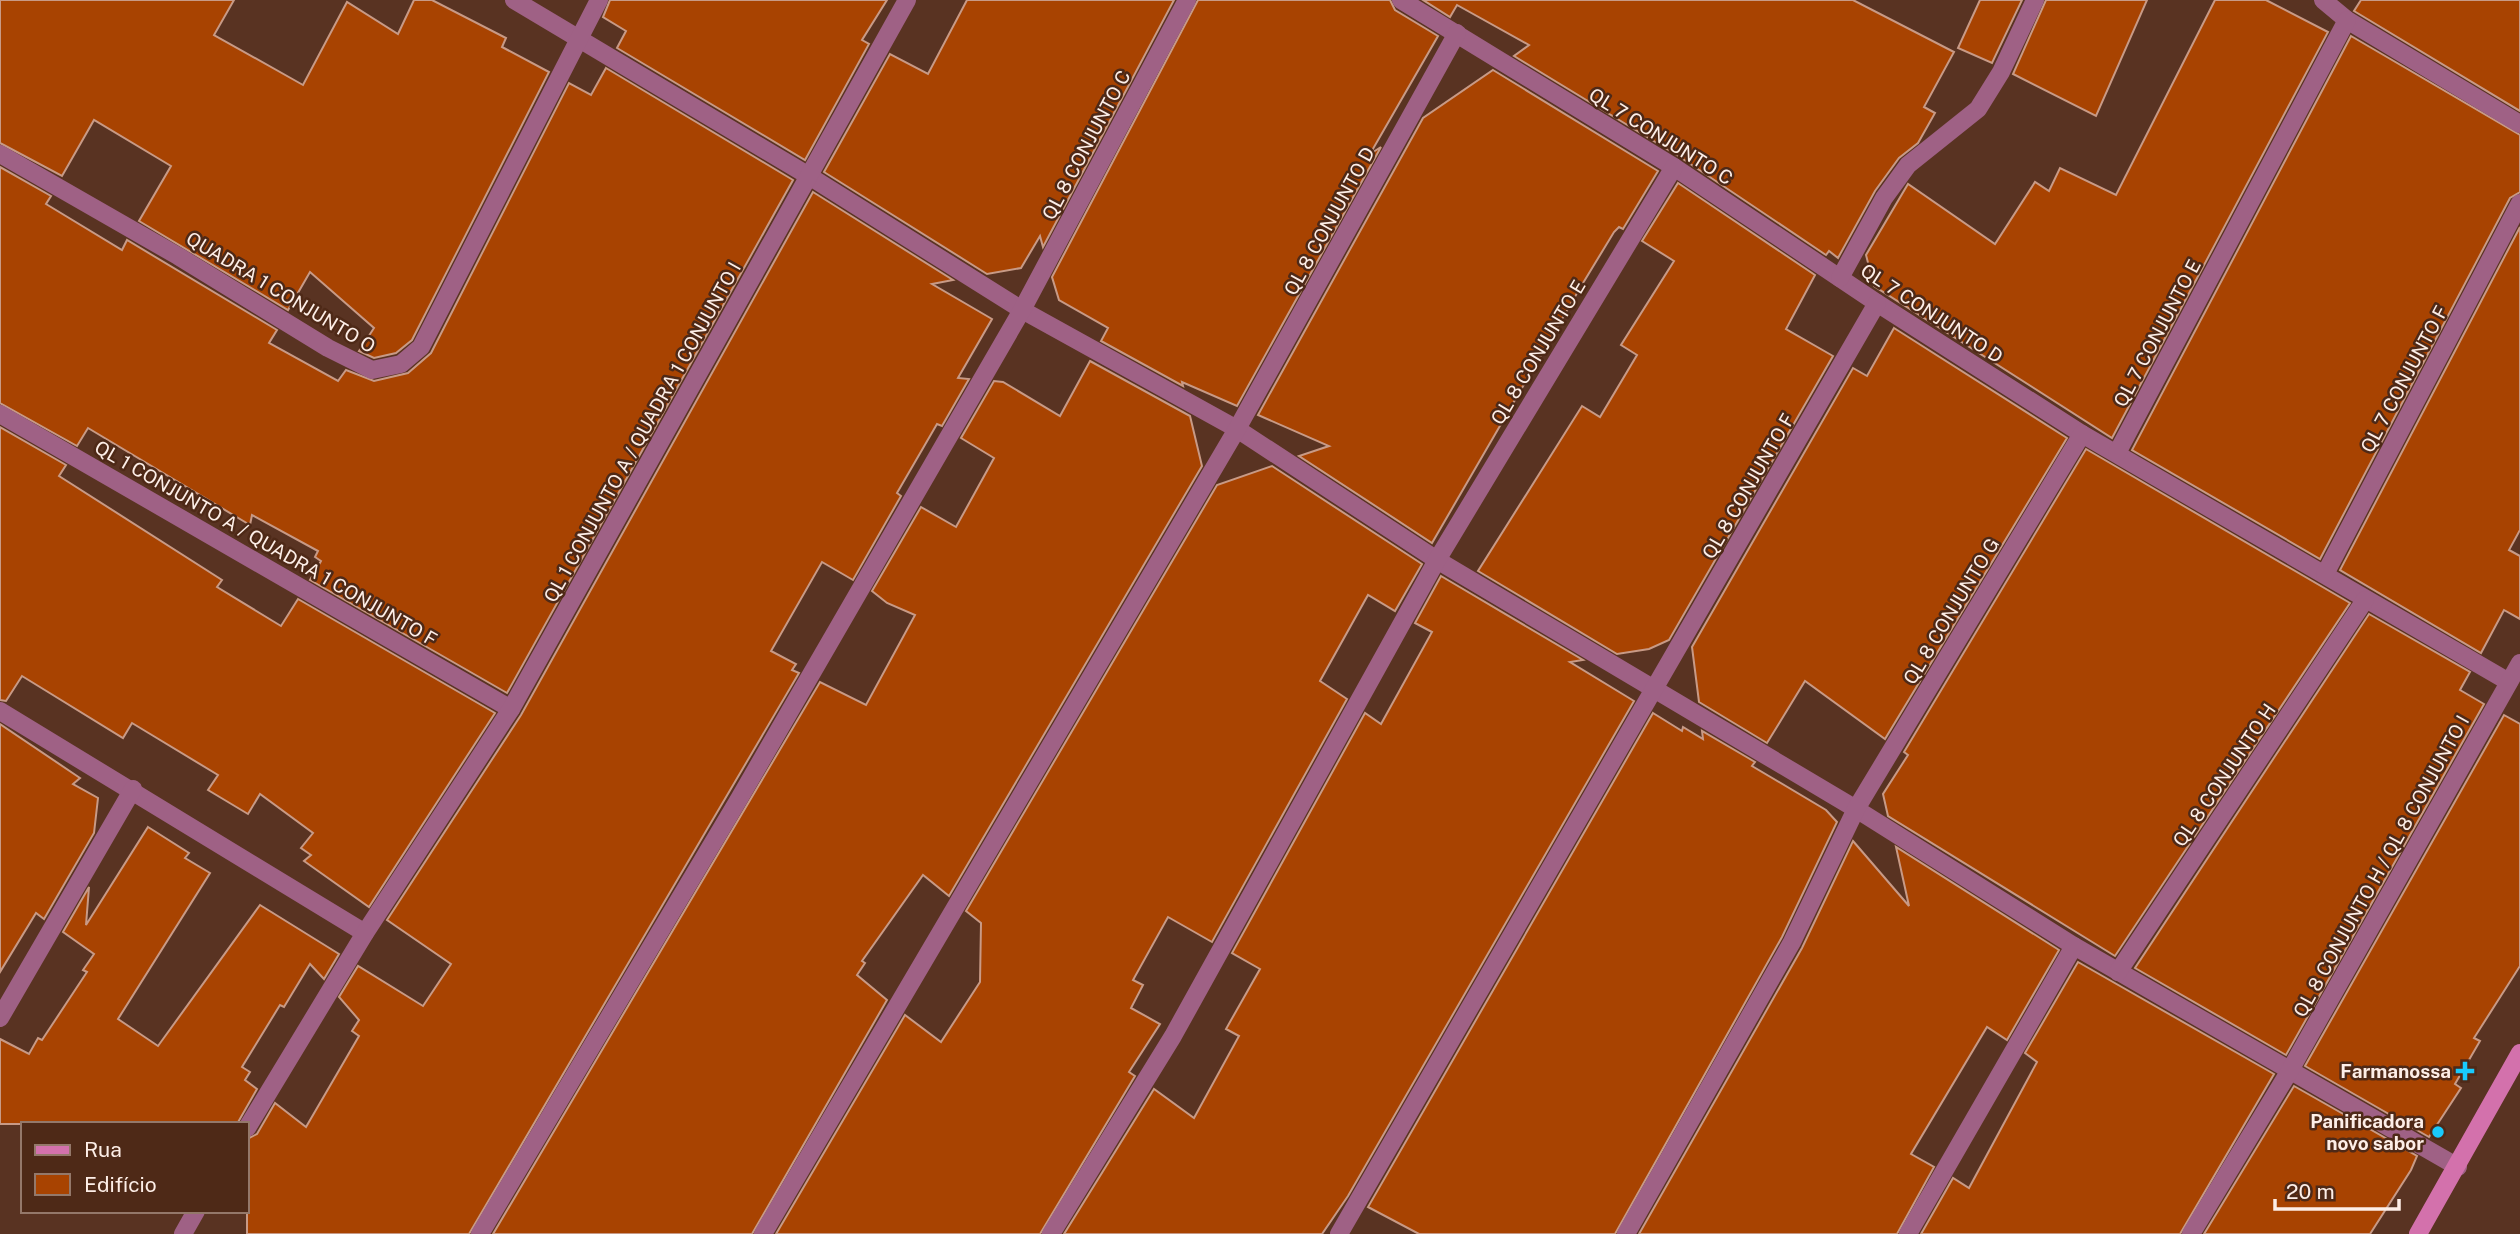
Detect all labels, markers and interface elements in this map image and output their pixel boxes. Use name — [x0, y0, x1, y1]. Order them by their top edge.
street label: QL 8 CONJUNTO C — [1037, 67, 1135, 223]
street label: QL 7 CONJUNTO C — [1585, 83, 1737, 189]
street label: QL 8 CONJUNTO D — [1279, 143, 1379, 299]
street label: QUADRA 1 CONJUNTO O — [182, 227, 380, 357]
street label: QL 7 CONJUNTO E — [2109, 256, 2205, 410]
street label: QL 1 CONJUNTO A / QUADRA 1 CONJUNTO I — [539, 258, 745, 606]
street label: QL 7 CONJUNTO D — [1857, 259, 2007, 367]
street label: QL 8 CONJUNTO E — [1486, 276, 1590, 428]
street label: QL 7 CONJUNTO F — [2356, 302, 2452, 456]
street label: QL 8 CONJUNTO F — [1697, 409, 1799, 563]
street label: QL 1 CONJUNTO A / QUADRA 1 CONJUNTO F — [91, 436, 441, 650]
street label: QL 8 CONJUNTO G — [1899, 534, 2003, 688]
street label: QL 8 CONJUNTO H — [2168, 699, 2280, 851]
street label: QL 8 CONJUNTO H / QL 8 CONJUNTO I — [2289, 711, 2473, 1021]
place label: Farmanossa — [2340, 1060, 2451, 1082]
marker: Farmanossa — [2457, 1063, 2473, 1079]
place label: Panificadora novo sabor — [2310, 1110, 2424, 1154]
legend — [21, 1122, 248, 1213]
marker: Panificadora novo sabor — [2430, 1124, 2446, 1140]
text: Rua — [84, 1137, 122, 1162]
scale bar — [2275, 1168, 2399, 1212]
text: Edifício — [84, 1172, 157, 1197]
text: 20 m — [2286, 1179, 2335, 1204]

